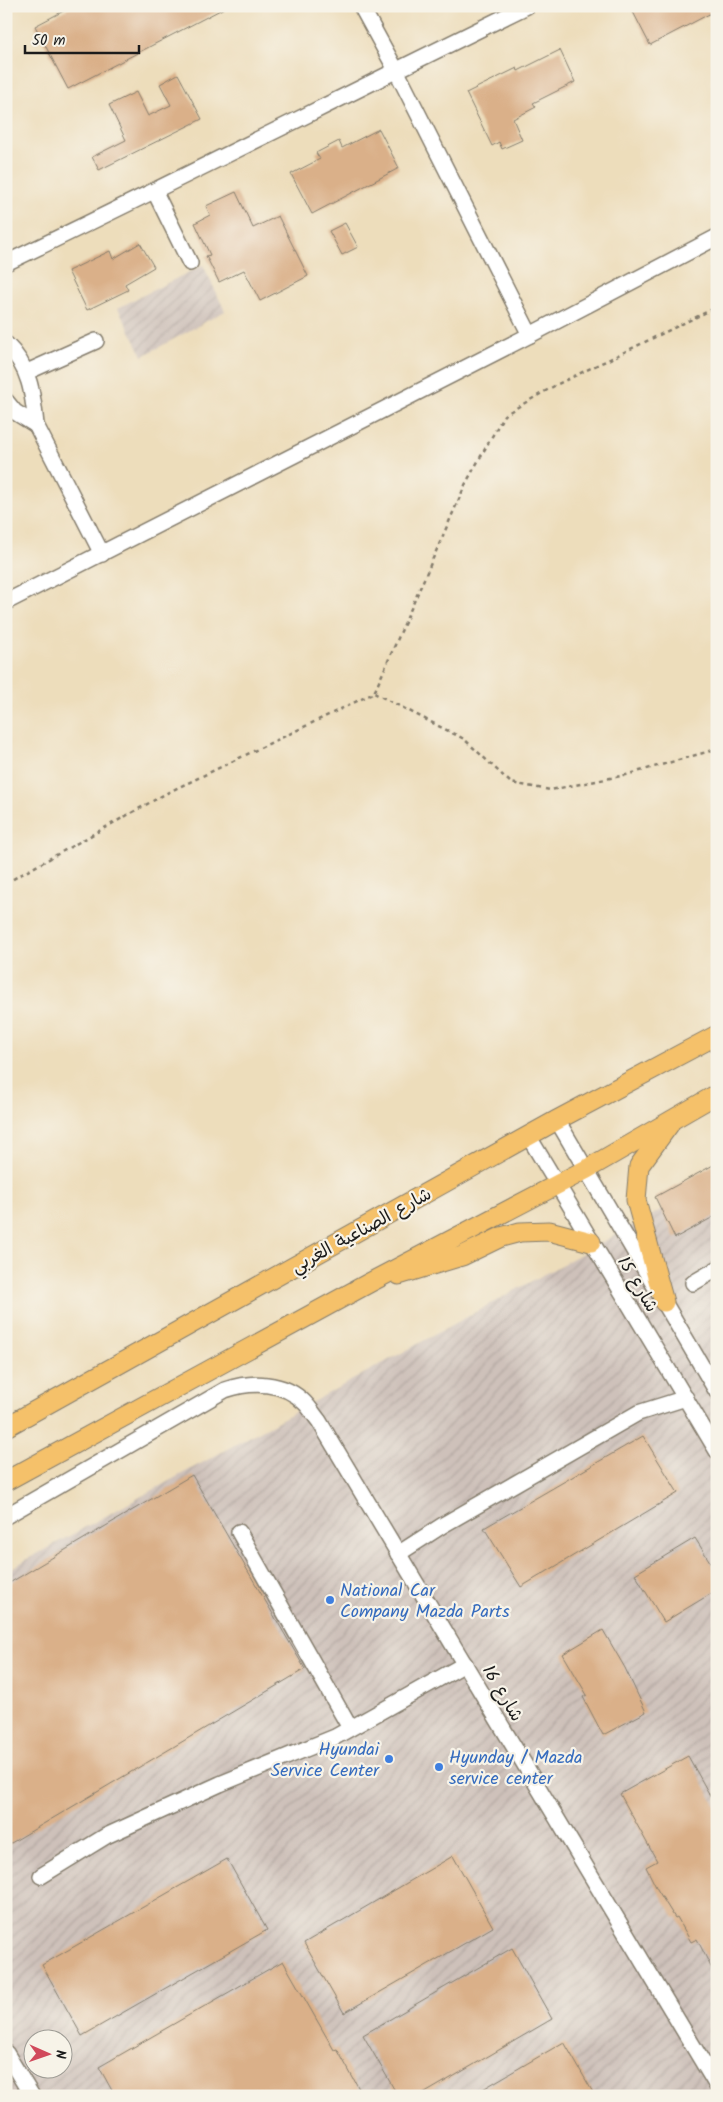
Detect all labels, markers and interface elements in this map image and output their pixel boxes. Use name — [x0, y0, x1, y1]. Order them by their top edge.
scale bar — [25, 22, 139, 54]
text: 50 m — [32, 29, 66, 53]
street label: شارع الصناعية الغربي — [286, 1181, 438, 1282]
street label: شارع 15 — [608, 1251, 665, 1319]
place label: National Car Company Mazda Parts — [340, 1577, 510, 1627]
marker: National Car Company Mazda Parts — [324, 1594, 336, 1606]
street label: شارع 16 — [473, 1660, 530, 1728]
place label: Hyundai Service Center — [271, 1736, 380, 1786]
place label: Hyunday / Mazda service center — [449, 1744, 582, 1794]
marker: Hyundai Service Center — [383, 1753, 395, 1765]
marker: Hyunday / Mazda service center — [433, 1761, 445, 1773]
north arrow — [22, 2030, 72, 2080]
text: N — [49, 2050, 71, 2059]

